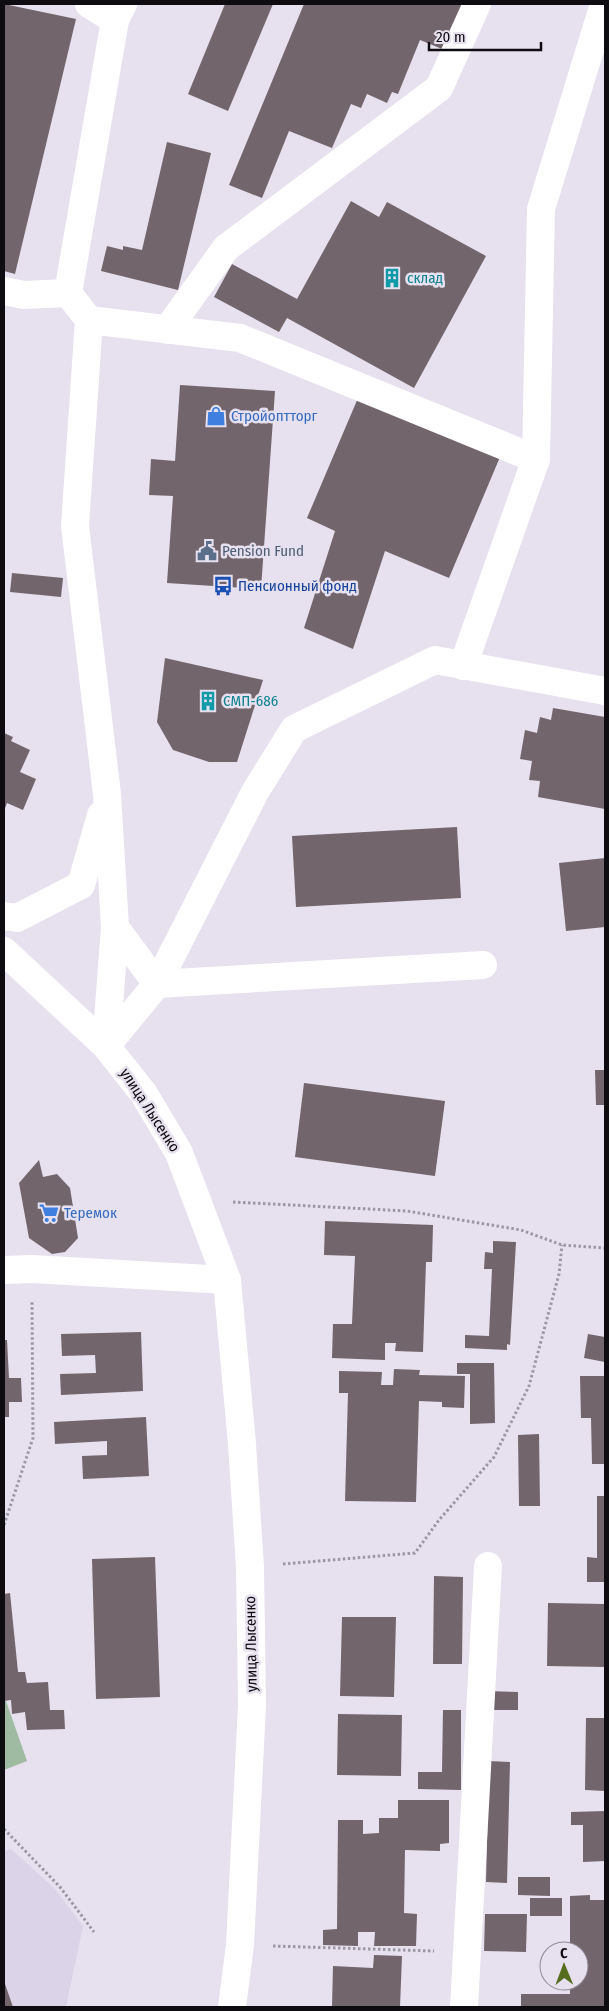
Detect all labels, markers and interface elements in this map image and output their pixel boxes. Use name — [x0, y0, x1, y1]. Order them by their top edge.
scale bar — [429, 20, 542, 52]
text: 20 m — [436, 28, 466, 46]
building icon: склад — [381, 267, 403, 289]
place label: склад — [407, 269, 443, 287]
shop icon: Стройоптторг — [205, 405, 227, 427]
place label: Стройоптторг — [231, 407, 318, 425]
public building icon: Pension Fund — [196, 540, 218, 562]
place label: Pension Fund — [222, 542, 304, 560]
bus stop icon: Пенсионный фонд — [212, 575, 234, 597]
place label: Пенсионный фонд — [238, 577, 357, 595]
building icon: СМП-686 — [197, 690, 219, 712]
place label: СМП-686 — [223, 692, 278, 710]
street label: улица Лысенко — [116, 1065, 184, 1155]
supermarket icon: Теремок — [38, 1202, 60, 1224]
place label: Теремок — [64, 1204, 117, 1222]
street label: улица Лысенко — [241, 1596, 261, 1692]
north arrow — [539, 1941, 589, 1991]
text: С — [560, 1945, 568, 1962]

